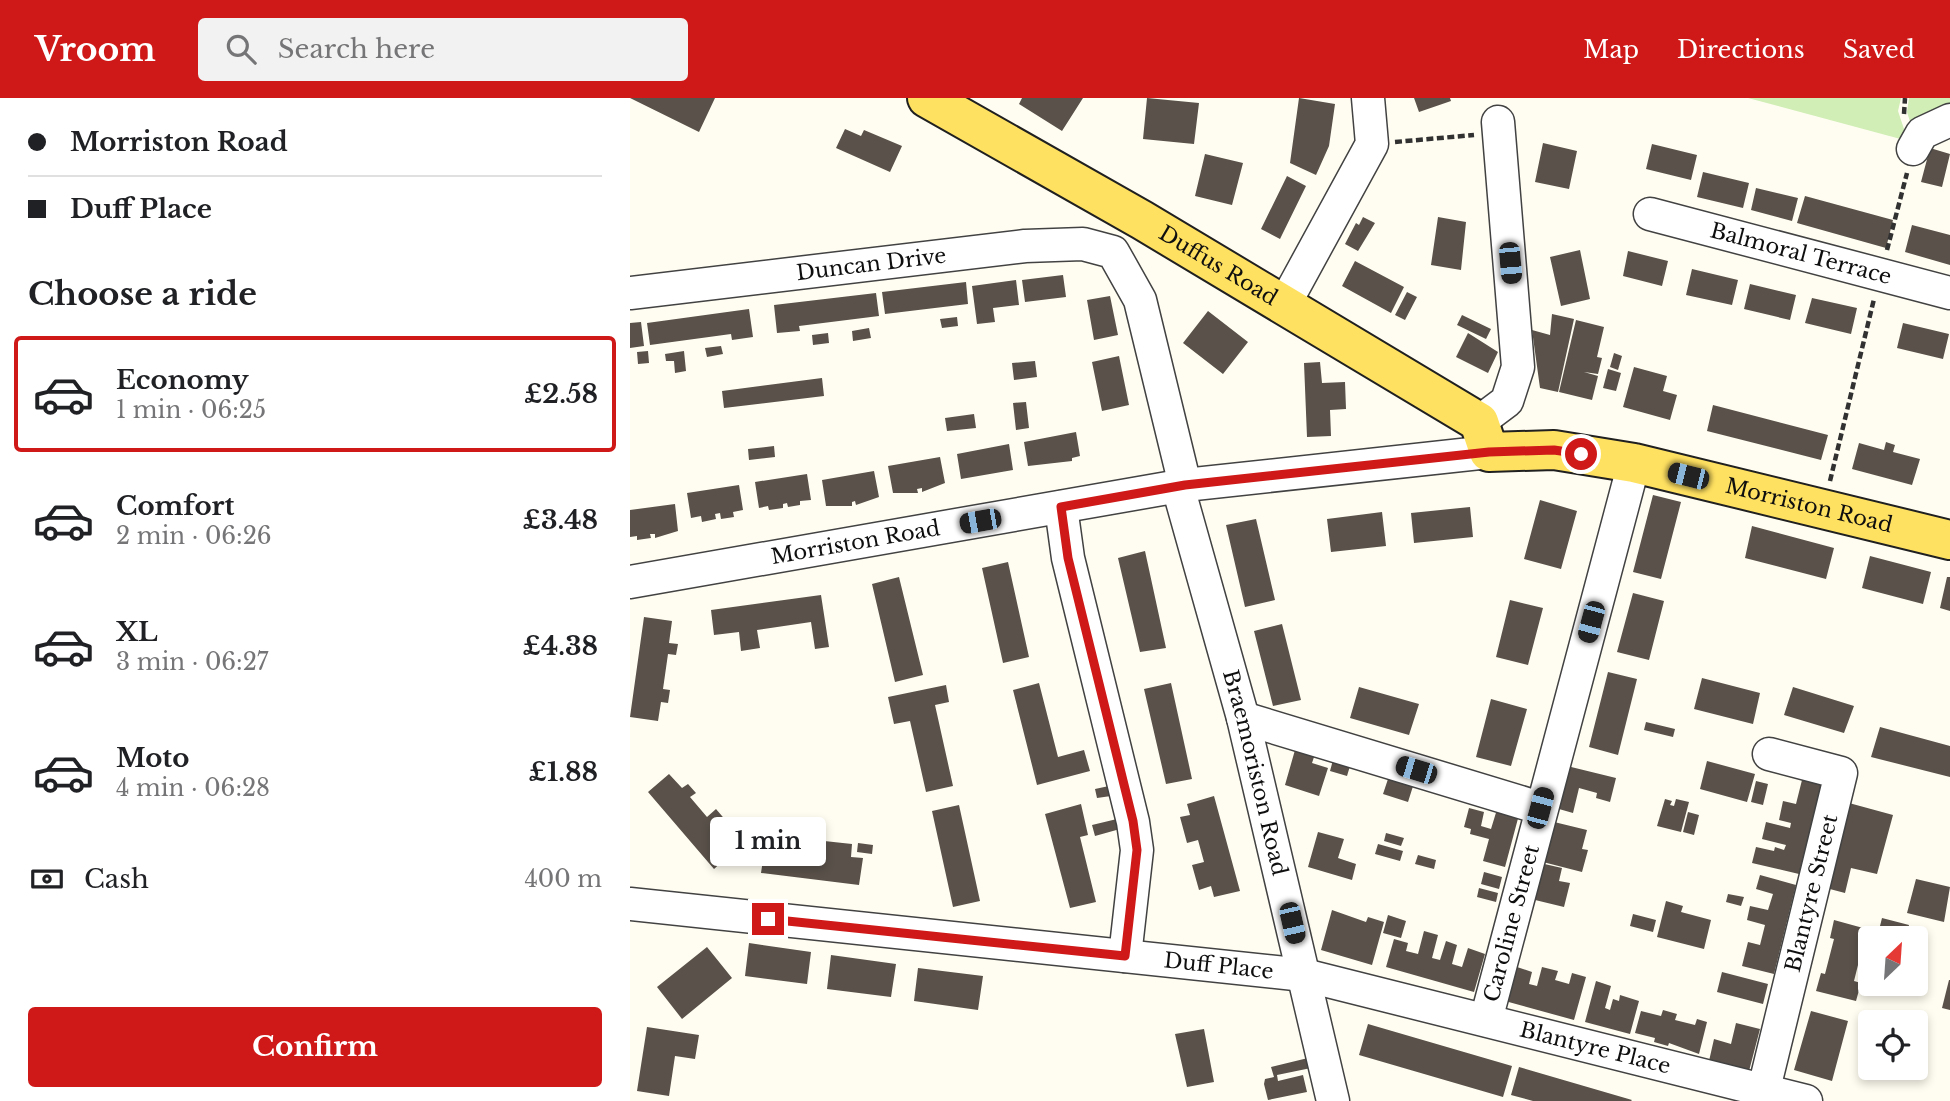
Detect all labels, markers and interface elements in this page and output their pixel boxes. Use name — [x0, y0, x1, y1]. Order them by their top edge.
search box — [198, 18, 688, 81]
text: Vroom — [35, 29, 156, 70]
icon: search — [222, 30, 260, 68]
text: Search here — [278, 33, 435, 65]
text: Map — [1583, 35, 1639, 64]
text: Directions — [1677, 35, 1805, 64]
text: Saved — [1843, 35, 1915, 64]
text: Morriston Road — [70, 126, 288, 158]
text: Duff Place — [70, 193, 212, 225]
street label: Balmoral Terrace — [1707, 217, 1894, 290]
street label: Duffus Road — [1154, 220, 1282, 311]
car — [1498, 241, 1523, 285]
street label: Duncan Drive — [795, 242, 948, 286]
text: Choose a ride — [28, 274, 257, 314]
icon: car — [32, 363, 95, 426]
text: Economy — [116, 364, 249, 396]
text: £2.58 — [524, 378, 598, 410]
text: 1 min · 06:25 — [116, 396, 266, 424]
route start — [1565, 438, 1597, 470]
car — [1666, 461, 1711, 491]
street label: Morriston Road — [1723, 473, 1895, 539]
icon: car — [32, 489, 95, 552]
text: Comfort — [116, 490, 234, 522]
text: £3.48 — [522, 504, 598, 536]
car — [958, 507, 1003, 535]
street label: Morriston Road — [769, 515, 942, 570]
text: 2 min · 06:26 — [116, 522, 272, 550]
car — [1576, 599, 1607, 645]
icon: car — [32, 615, 95, 678]
text: XL — [116, 616, 158, 648]
text: £4.38 — [522, 630, 598, 662]
text: 3 min · 06:27 — [116, 648, 268, 676]
street label: Braemoriston Road — [1217, 667, 1293, 878]
icon: car — [32, 741, 95, 804]
text: Moto — [116, 742, 189, 774]
car — [1393, 754, 1440, 786]
text: £1.88 — [528, 756, 598, 788]
text: 4 min · 06:28 — [116, 774, 270, 802]
car — [1525, 785, 1556, 831]
street label: Blantyre Street — [1780, 811, 1843, 975]
callout: 1 min — [710, 818, 826, 866]
text: 1 min — [735, 827, 801, 855]
street label: Caroline Street — [1478, 842, 1545, 1005]
icon: cash — [28, 860, 66, 898]
text: Cash — [84, 863, 149, 895]
text: 400 m — [524, 865, 602, 893]
car — [1278, 900, 1307, 946]
route end — [752, 903, 784, 935]
north arrow — [1858, 926, 1928, 996]
map controls — [1858, 926, 1928, 1080]
street label: Duff Place — [1163, 947, 1275, 985]
button: Confirm — [28, 1007, 602, 1087]
button: locate — [1858, 1010, 1928, 1080]
street label: Blantyre Place — [1517, 1017, 1673, 1080]

